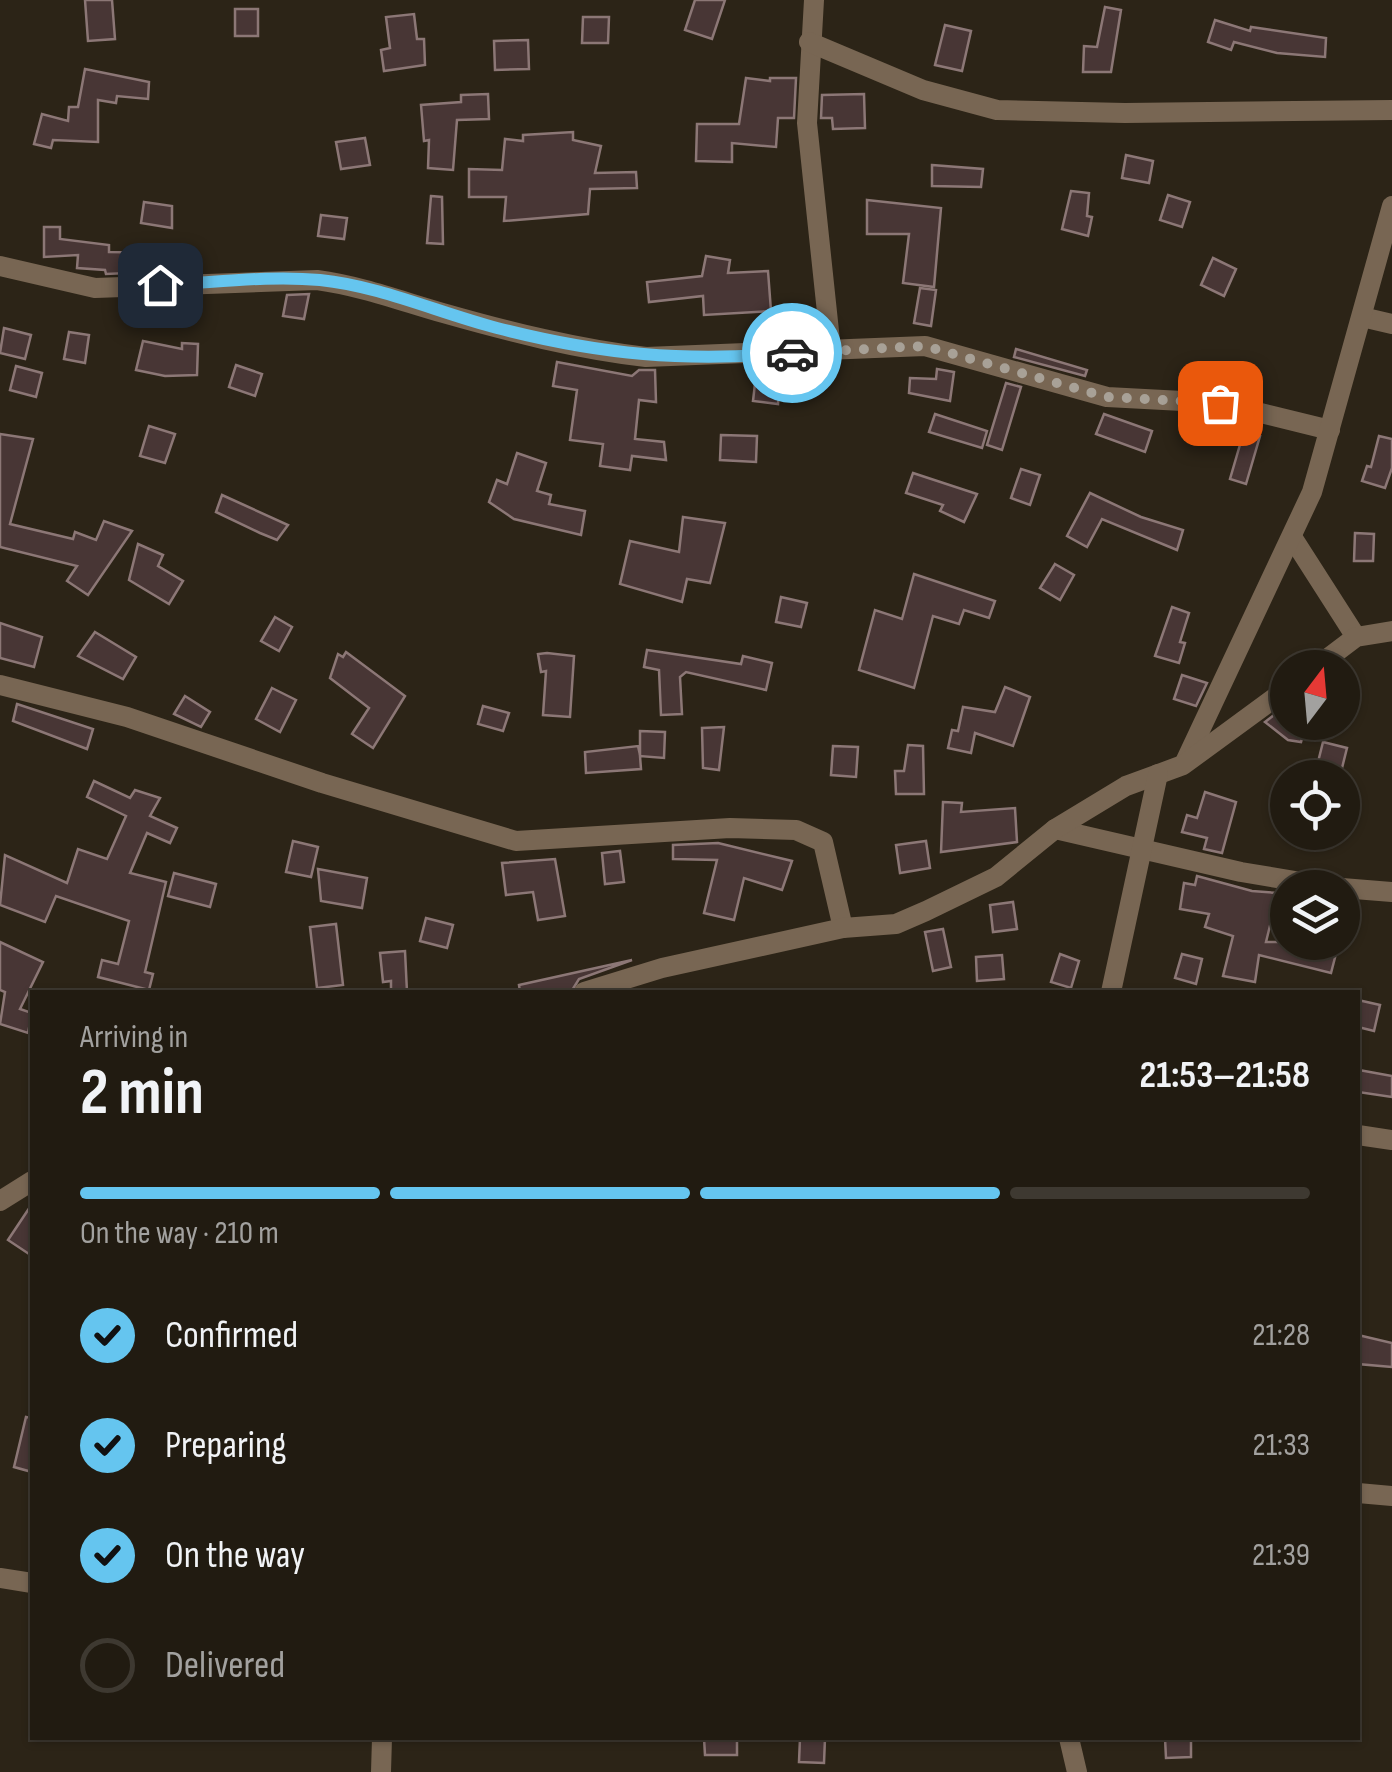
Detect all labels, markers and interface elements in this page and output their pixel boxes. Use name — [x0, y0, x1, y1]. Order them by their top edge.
pin — [118, 243, 203, 328]
icon: home — [133, 258, 188, 313]
courier — [742, 303, 842, 403]
icon: car — [765, 326, 820, 381]
pin — [1178, 361, 1263, 446]
icon: bag — [1193, 376, 1248, 431]
north arrow — [1270, 650, 1360, 740]
map controls — [1270, 650, 1360, 960]
button: locate — [1270, 760, 1360, 850]
button: layers — [1270, 870, 1360, 960]
text: Arriving in — [80, 1018, 188, 1057]
text: 21:53–21:58 — [1139, 1053, 1310, 1098]
text: 2 min — [80, 1055, 204, 1133]
text: On the way · 210 m — [80, 1214, 279, 1253]
icon: check — [80, 1308, 135, 1363]
text: Confirmed — [165, 1313, 298, 1358]
text: 21:28 — [1252, 1316, 1310, 1355]
icon: check — [80, 1418, 135, 1473]
text: Preparing — [165, 1423, 286, 1468]
text: 21:33 — [1253, 1426, 1310, 1465]
icon: check — [80, 1528, 135, 1583]
text: On the way — [165, 1533, 305, 1578]
text: 21:39 — [1252, 1536, 1310, 1575]
text: Delivered — [165, 1643, 285, 1688]

